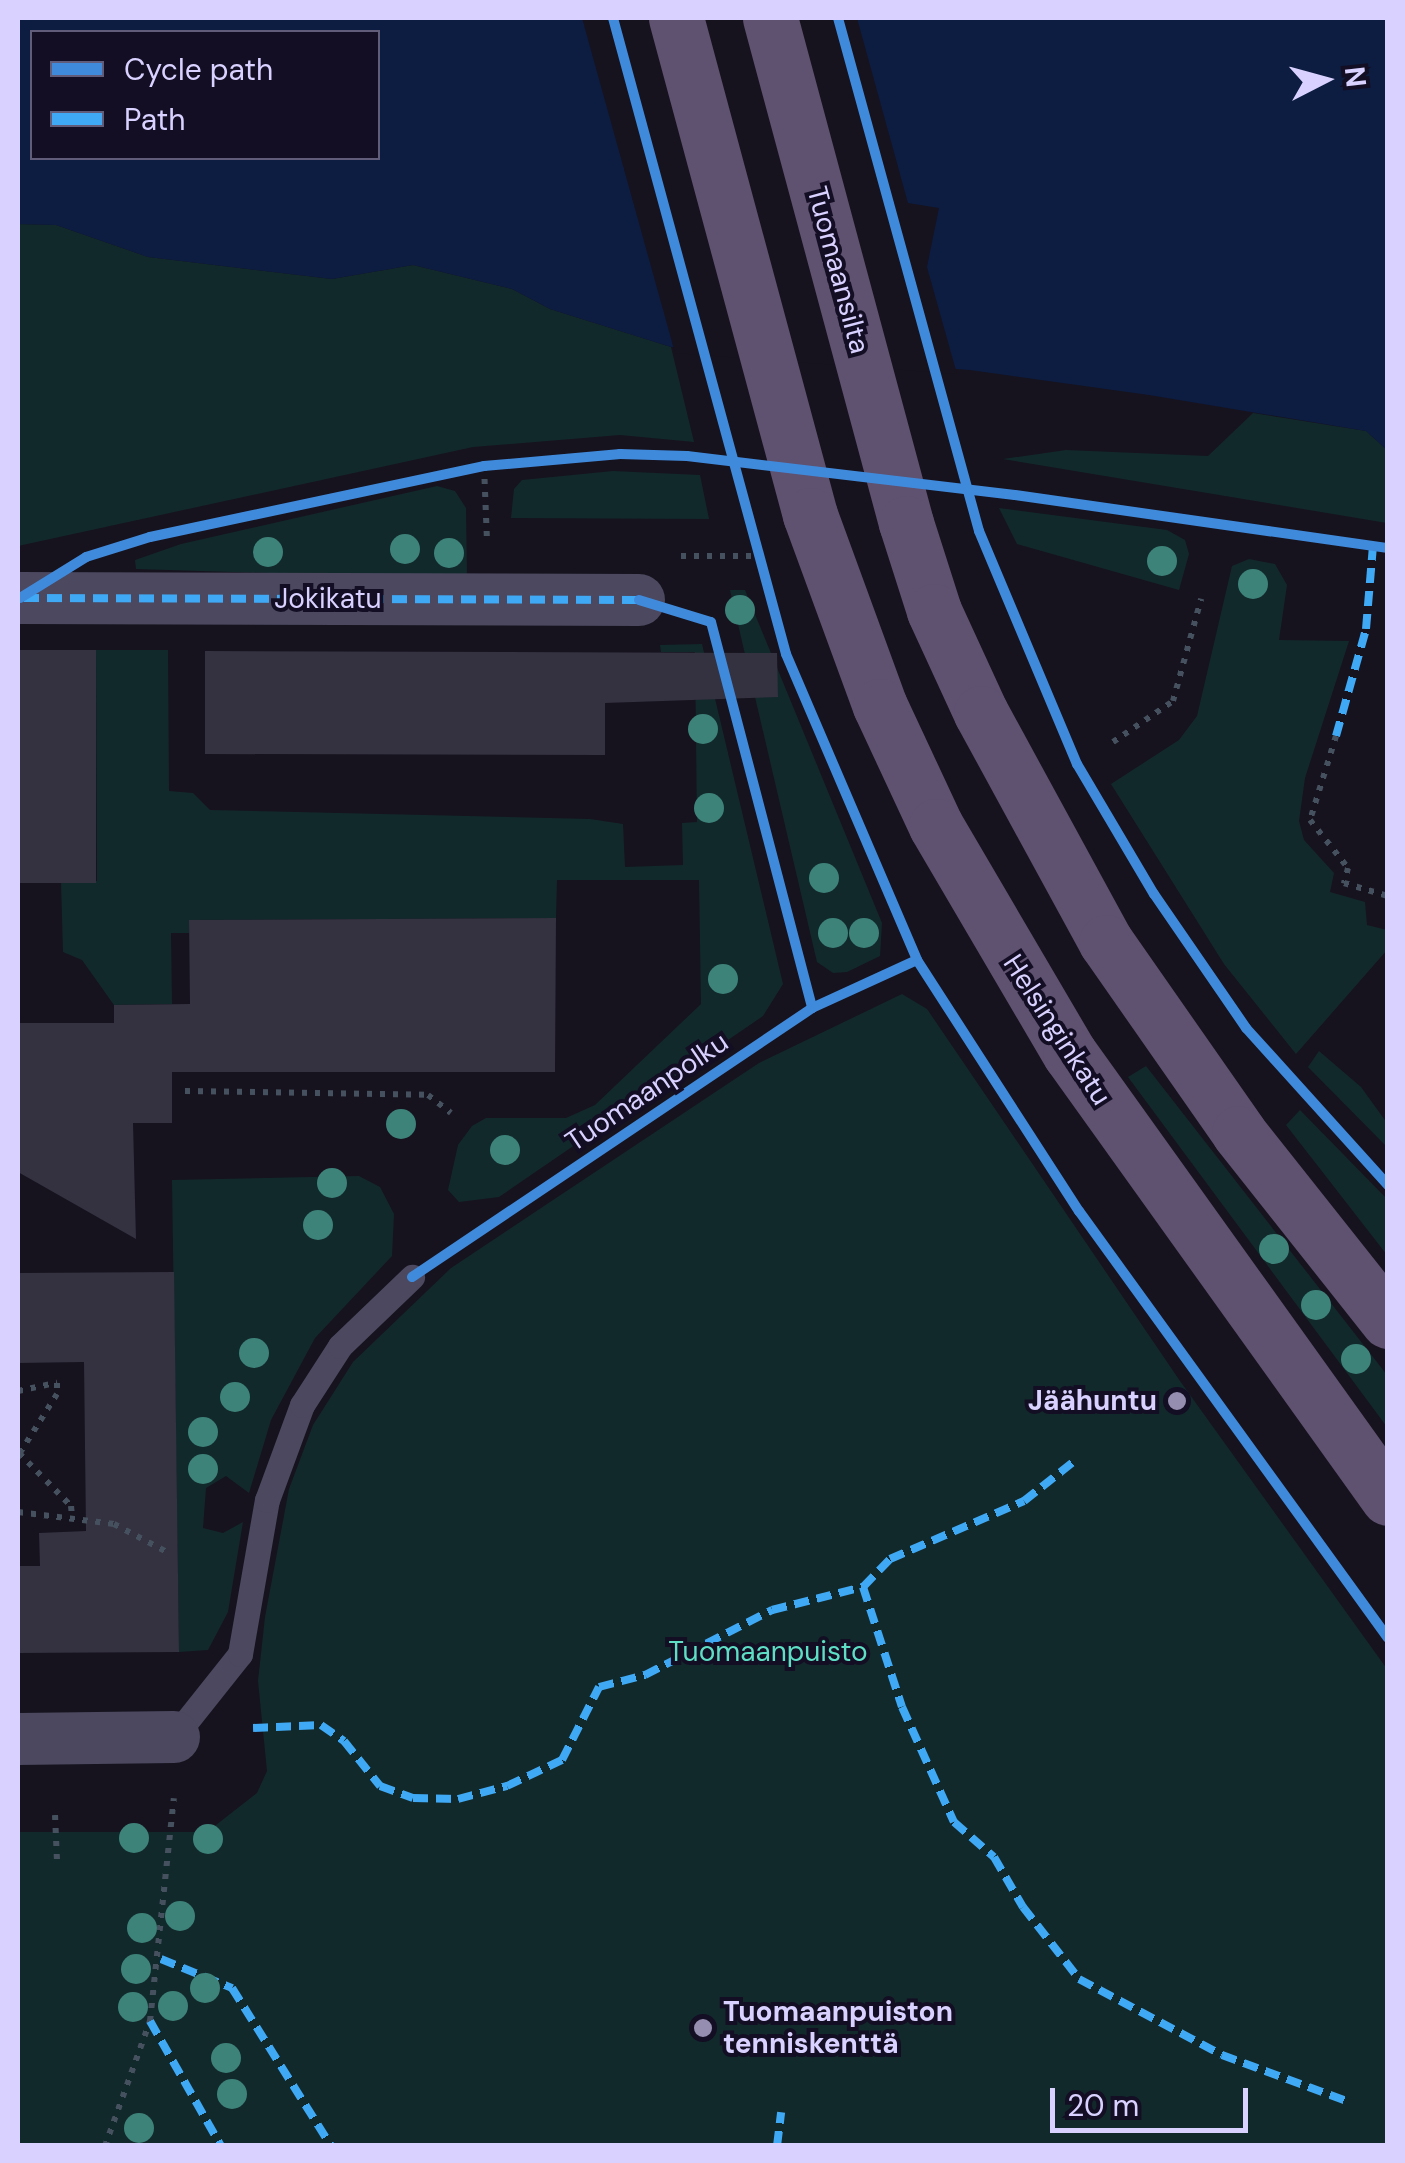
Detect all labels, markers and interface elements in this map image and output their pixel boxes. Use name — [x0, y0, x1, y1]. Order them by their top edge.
legend — [30, 30, 380, 160]
north arrow — [1275, 30, 1375, 130]
text: Cycle path — [124, 50, 273, 89]
text: N — [1336, 65, 1375, 89]
text: Path — [124, 100, 186, 139]
street label: Tuomaansilta — [800, 183, 876, 357]
street label: Jokikatu — [274, 582, 382, 616]
street label: Helsinginkatu — [996, 949, 1118, 1111]
street label: Tuomaanpolku — [559, 1025, 735, 1159]
place label: Jäähuntu — [1028, 1384, 1157, 1418]
marker: Jäähuntu — [1166, 1390, 1188, 1412]
park label: Tuomaanpuisto — [668, 1635, 868, 1669]
place label: Tuomaanpuiston tenniskenttä — [723, 1995, 953, 2061]
marker: Tuomaanpuiston tenniskenttä — [692, 2017, 714, 2039]
scale bar — [1055, 2068, 1252, 2130]
text: 20 m — [1067, 2086, 1139, 2125]

